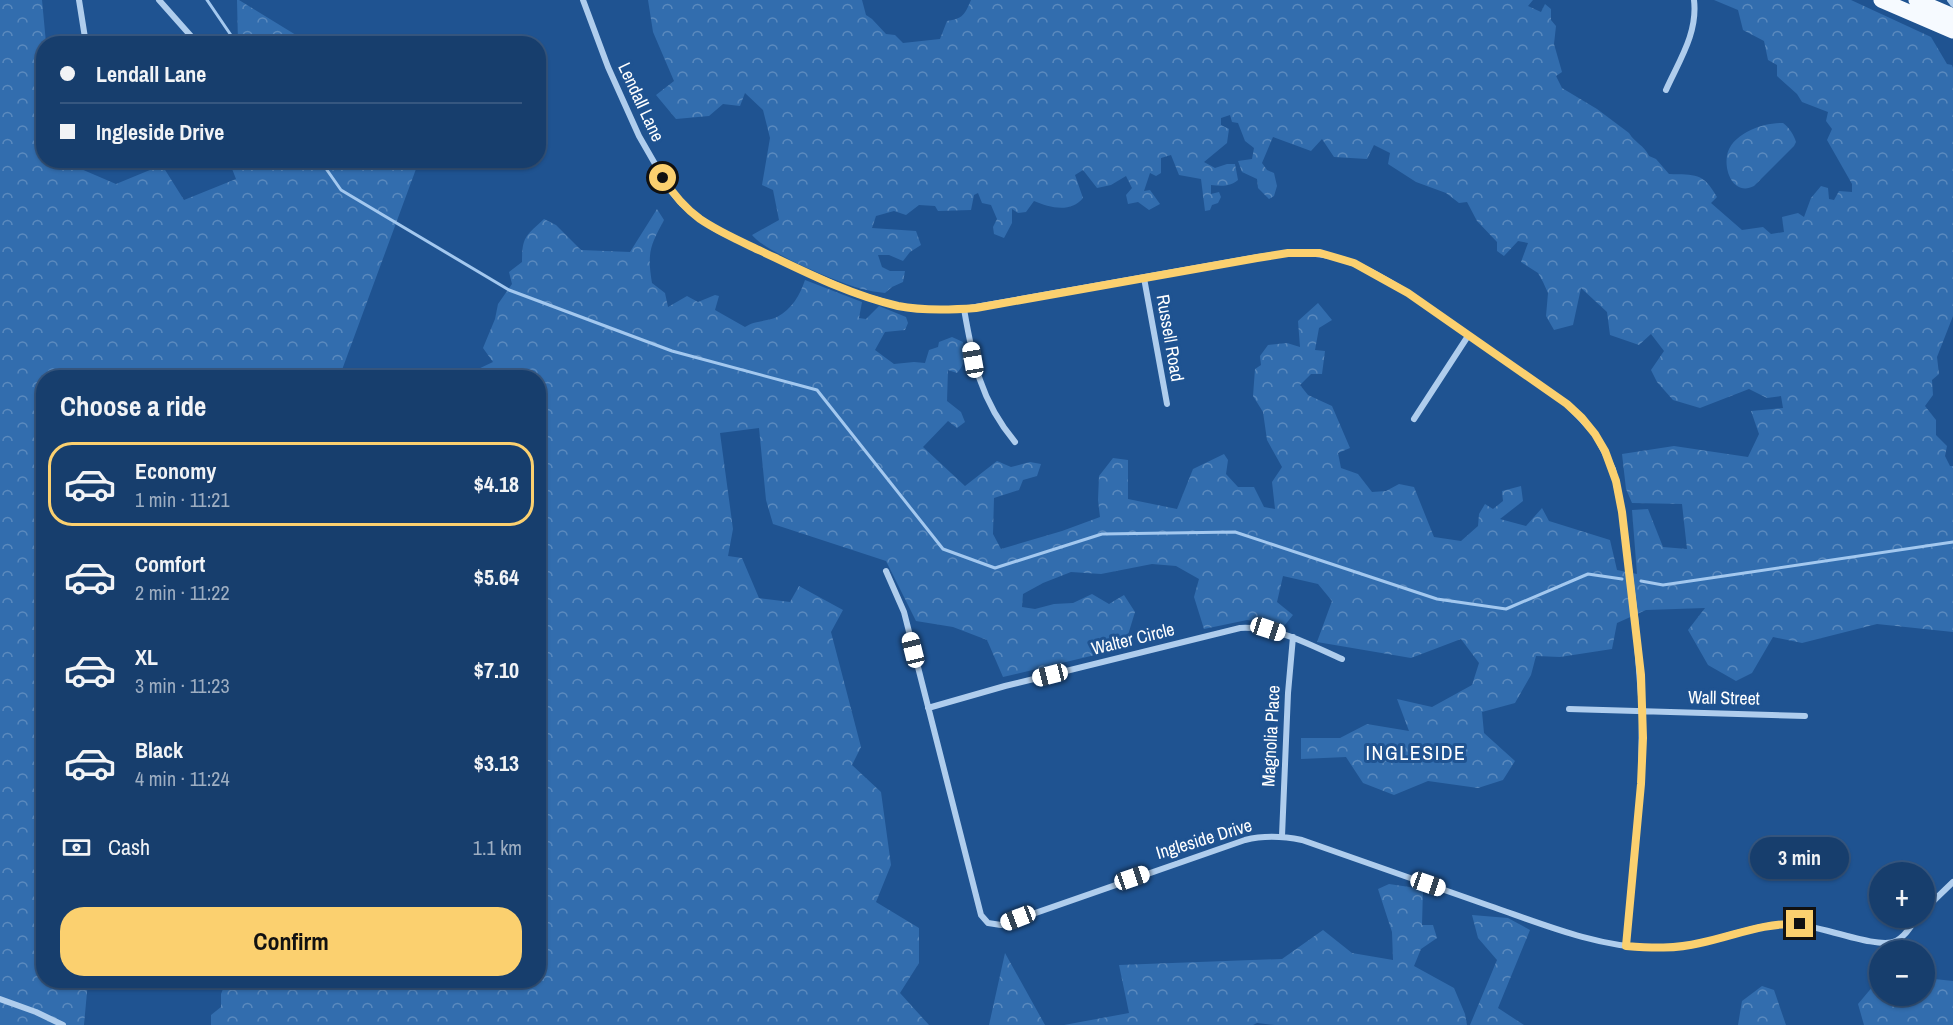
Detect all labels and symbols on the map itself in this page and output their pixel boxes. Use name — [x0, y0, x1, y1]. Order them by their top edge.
street label: Lendall Lane — [612, 58, 671, 145]
route start — [649, 164, 676, 191]
street label: Russell Road — [1151, 293, 1190, 383]
car — [961, 341, 985, 379]
car — [1248, 615, 1288, 643]
street label: Walter Circle — [1089, 616, 1177, 661]
car — [900, 630, 926, 670]
car — [1030, 662, 1070, 688]
street label: Wall Street — [1688, 684, 1760, 711]
street label: Magnolia Place — [1255, 685, 1286, 787]
district label: INGLESIDE — [1366, 739, 1467, 766]
street label: Ingleside Drive — [1153, 812, 1255, 865]
callout: 3 min — [1750, 837, 1850, 879]
car — [1112, 864, 1152, 892]
car — [1408, 870, 1448, 898]
car — [998, 903, 1038, 933]
route end — [1786, 910, 1813, 937]

